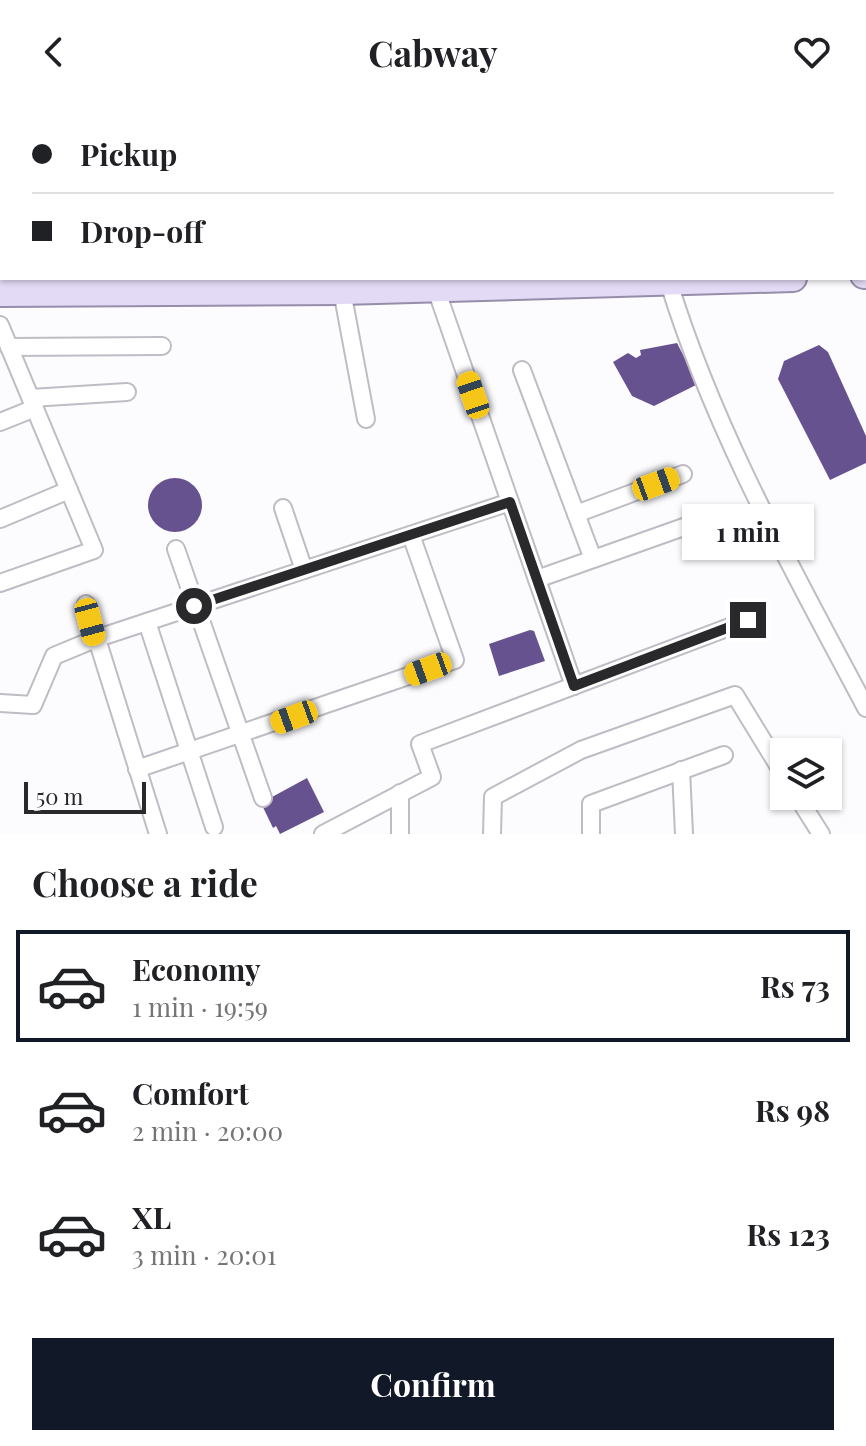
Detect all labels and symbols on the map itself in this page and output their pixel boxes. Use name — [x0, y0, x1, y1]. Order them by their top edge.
car — [454, 368, 492, 422]
car — [629, 465, 683, 503]
callout: 1 min — [682, 504, 814, 560]
route start — [176, 588, 212, 624]
car — [72, 596, 108, 648]
route end — [730, 602, 766, 638]
car — [401, 650, 455, 688]
car — [267, 698, 321, 736]
scale bar — [24, 778, 146, 814]

